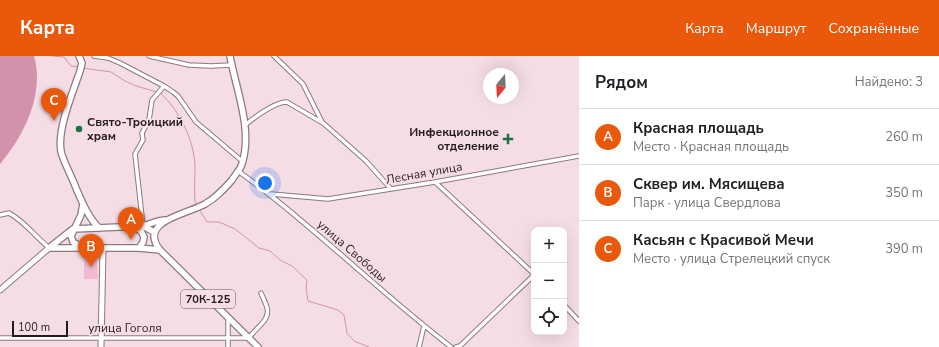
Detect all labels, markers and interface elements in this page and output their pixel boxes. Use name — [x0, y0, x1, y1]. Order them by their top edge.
text: Карта — [20, 15, 75, 41]
text: Карта — [685, 19, 724, 38]
text: Маршрут — [746, 19, 807, 38]
text: Сохранённые — [829, 19, 919, 38]
north arrow — [483, 68, 519, 104]
text: Рядом — [595, 71, 648, 94]
text: Найдено: 3 — [855, 73, 923, 91]
pin: C — [41, 88, 67, 121]
place label: Свято-Троицкий храм — [87, 114, 183, 144]
text: Красная площадь — [633, 118, 764, 138]
marker: Свято-Троицкий храм — [74, 124, 84, 134]
place label: Инфекционное отделение — [409, 124, 499, 154]
text: A — [603, 128, 613, 146]
text: 260 m — [885, 128, 923, 146]
marker: Инфекционное отделение — [502, 133, 514, 145]
text: Место · Красная площадь — [633, 138, 789, 156]
street label: Лесная улица — [384, 158, 464, 188]
your location — [255, 173, 275, 193]
text: Сквер им. Мясищева — [633, 174, 785, 194]
text: B — [604, 184, 612, 202]
text: 350 m — [885, 184, 923, 202]
text: Парк · улица Свердлова — [633, 194, 781, 212]
pin: A — [118, 207, 144, 240]
street label: улица Свободы — [314, 216, 390, 286]
map controls — [531, 227, 567, 335]
button: + — [531, 227, 567, 263]
text: Касьян с Красивой Мечи — [633, 230, 814, 250]
pin: B — [78, 234, 104, 267]
text: C — [604, 240, 612, 258]
text: 390 m — [885, 240, 923, 258]
text: Место · улица Стрелецкий спуск — [633, 250, 830, 268]
button: − — [531, 263, 567, 299]
road number: 70К-125 — [181, 290, 235, 308]
button: locate — [531, 299, 567, 335]
scale bar — [12, 319, 68, 338]
text: 100 m — [18, 320, 50, 335]
street label: улица Гоголя — [88, 320, 162, 336]

